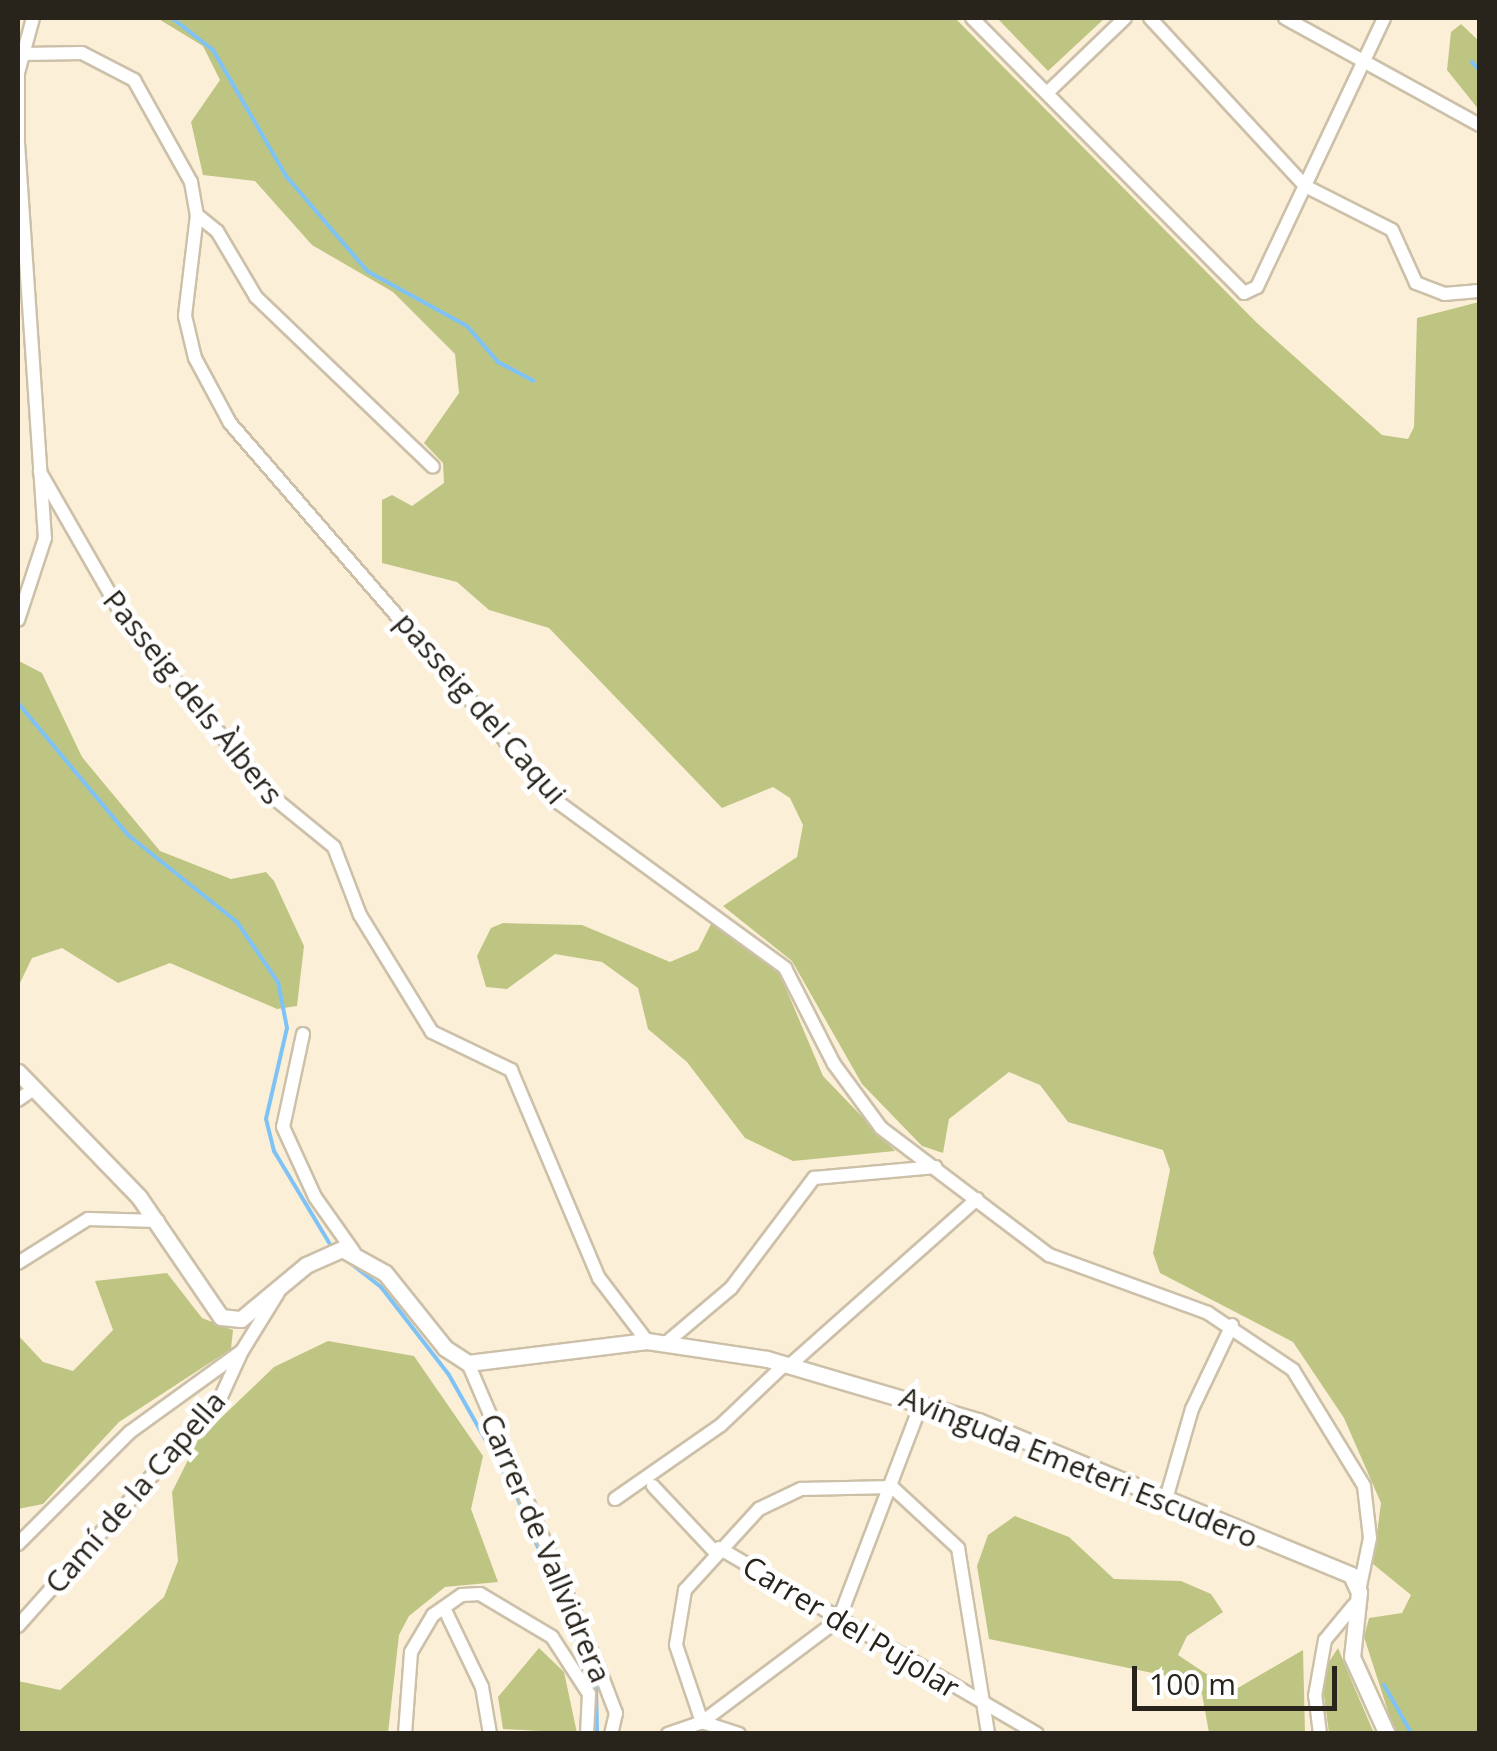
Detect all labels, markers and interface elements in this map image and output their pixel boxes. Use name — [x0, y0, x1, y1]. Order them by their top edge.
street label: Passeig dels Àlbers — [96, 583, 290, 811]
street label: passeig del Caqui — [388, 605, 574, 811]
street label: Avinguda Emeteri Escudero — [895, 1379, 1263, 1555]
street label: Camí de la Capella — [37, 1383, 233, 1601]
street label: Carrer de Vallvidrera — [473, 1408, 619, 1688]
street label: Carrer del Pujolar — [736, 1548, 966, 1706]
scale bar — [1137, 1646, 1342, 1708]
text: 100 m — [1149, 1663, 1236, 1704]

